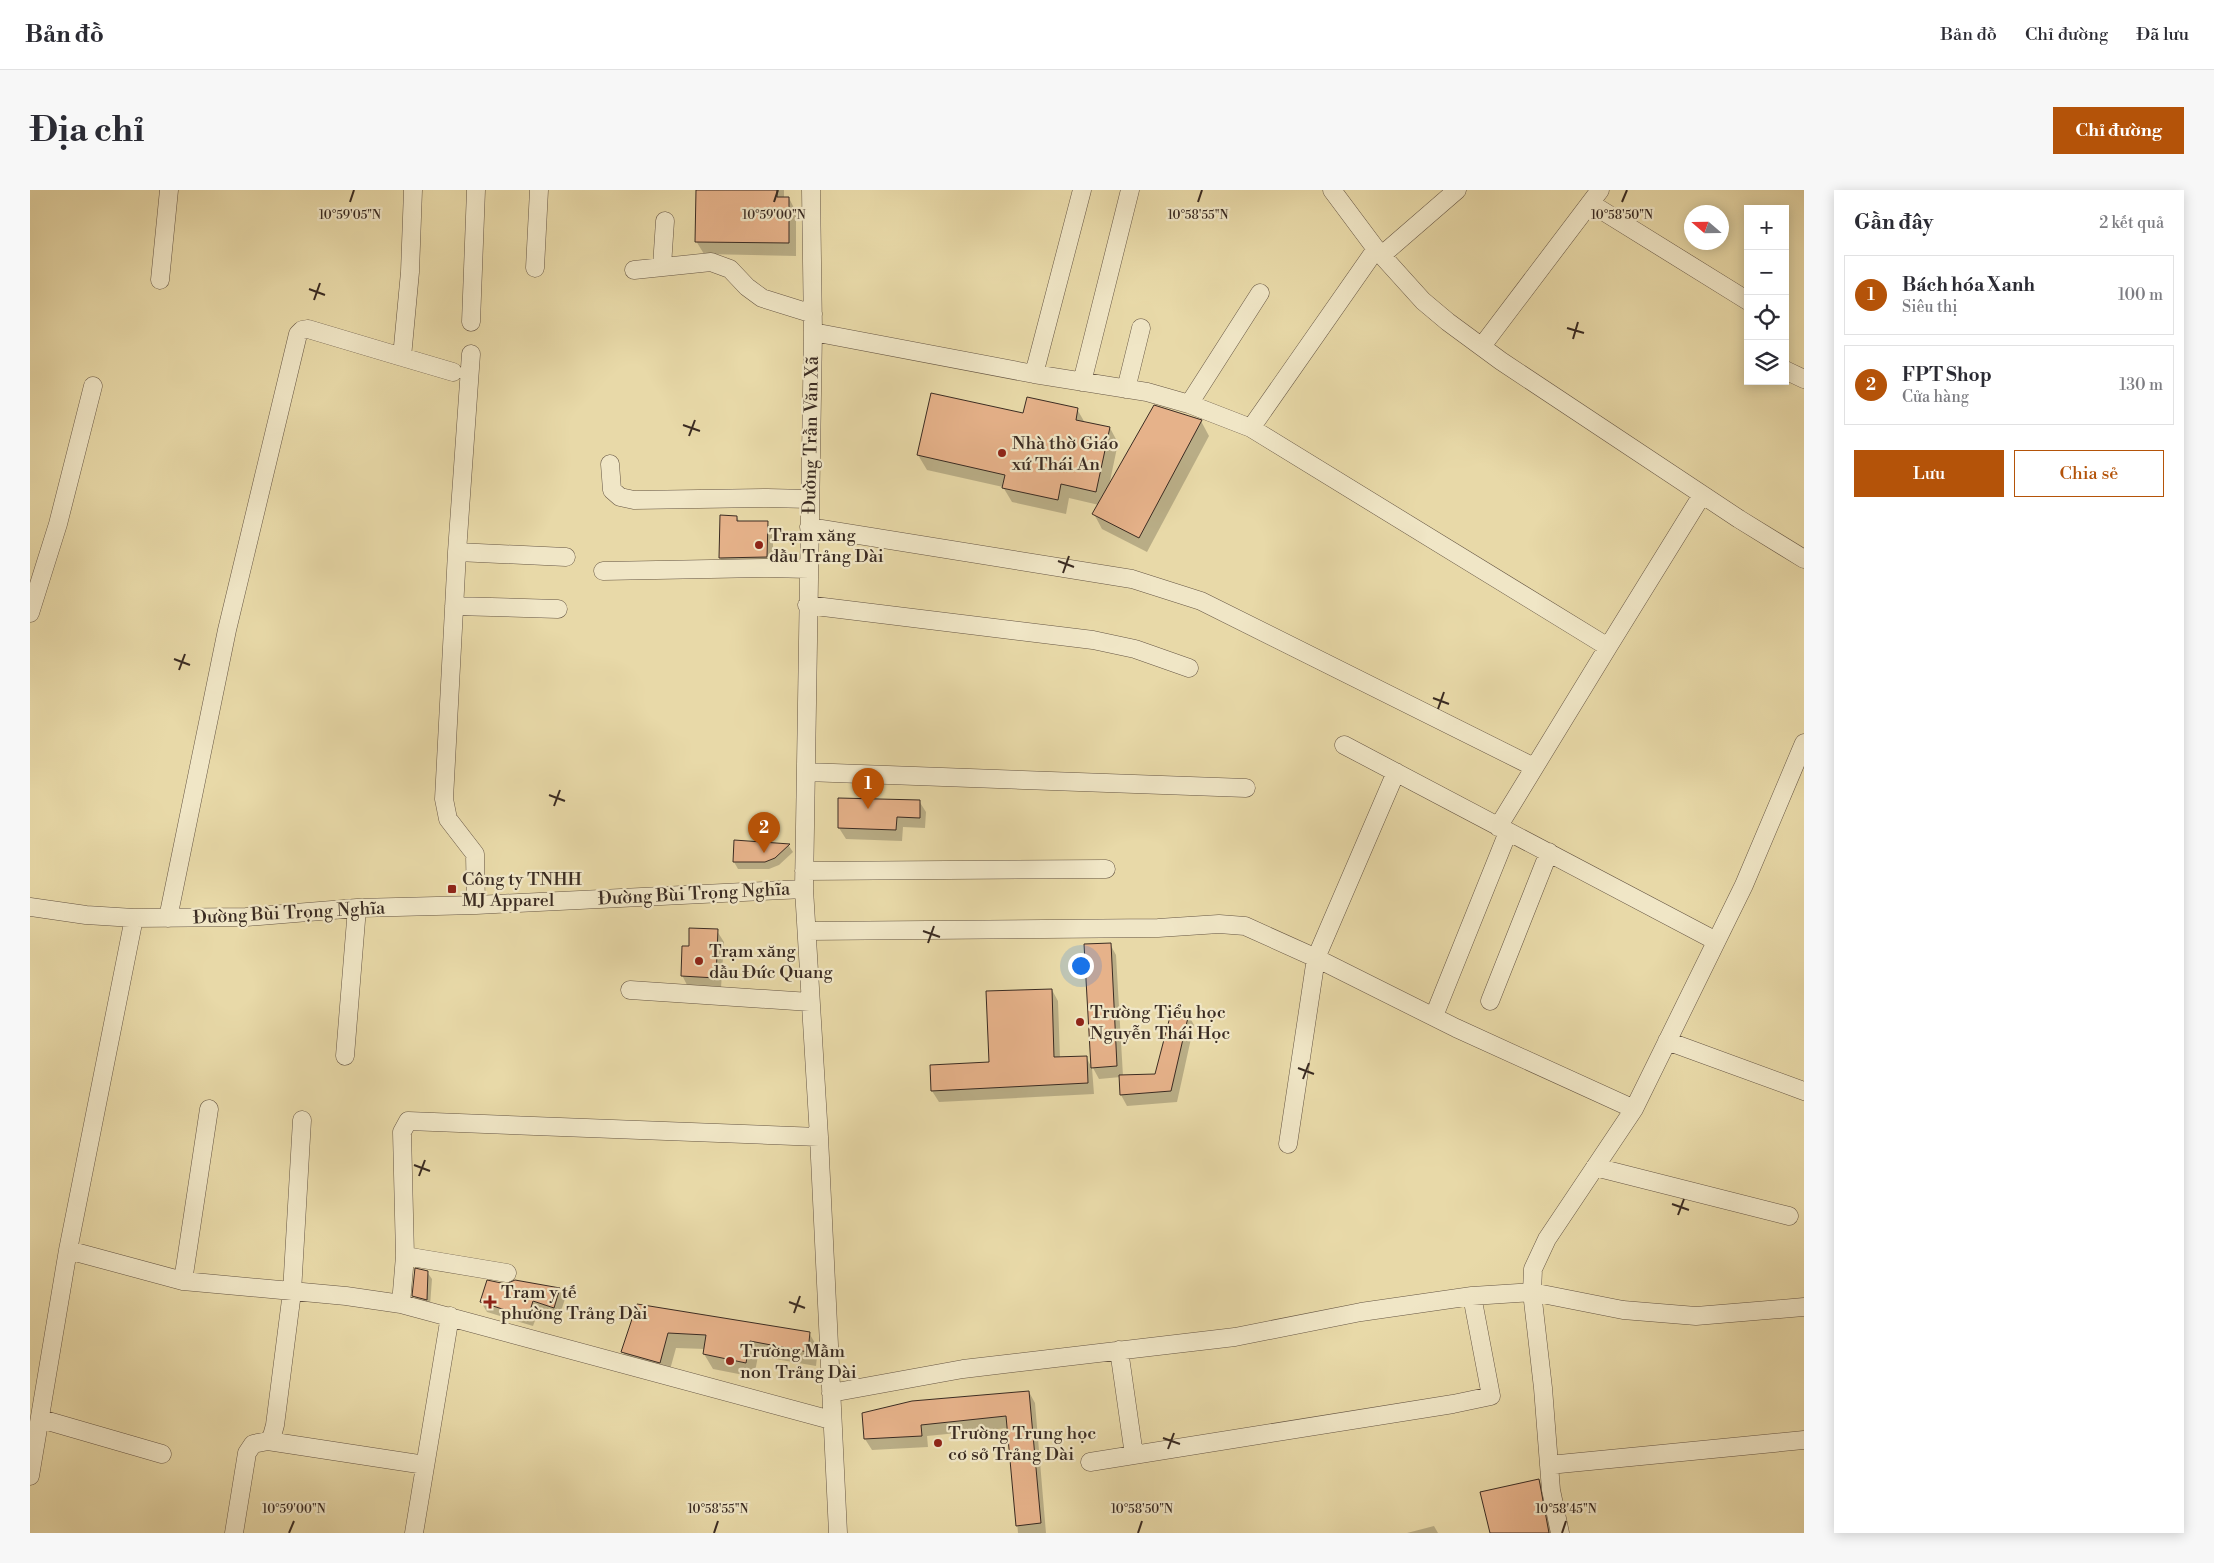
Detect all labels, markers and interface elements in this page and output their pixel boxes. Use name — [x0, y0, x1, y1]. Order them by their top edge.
text: Bản đồ — [25, 20, 104, 50]
text: Bản đồ — [1940, 23, 1997, 46]
text: Chỉ đường — [2025, 23, 2108, 46]
text: Đã lưu — [2136, 23, 2189, 46]
button: Chỉ đường — [2053, 107, 2184, 154]
text: Địa chỉ — [30, 109, 144, 152]
north arrow — [1684, 205, 1729, 250]
map controls — [1744, 205, 1789, 385]
button: + — [1744, 205, 1789, 250]
text: 10°59'05"N — [319, 208, 381, 223]
text: 10°59'00"N — [742, 208, 806, 223]
text: 10°58'55"N — [1168, 208, 1228, 223]
text: 10°58'50"N — [1591, 208, 1653, 223]
text: Gần đây — [1854, 210, 1933, 236]
text: 2 kết quả — [2099, 213, 2164, 233]
button: − — [1744, 250, 1789, 295]
text: Bách hóa Xanh — [1902, 273, 2035, 297]
text: 1 — [1867, 285, 1875, 305]
text: 100 m — [2118, 285, 2163, 305]
button: locate — [1744, 295, 1789, 340]
text: Siêu thị — [1902, 297, 1958, 317]
button: layers — [1744, 340, 1789, 385]
street label: Đường Trần Văn Xã — [798, 355, 824, 514]
text: FPT Shop — [1902, 363, 1992, 387]
text: 2 — [1866, 375, 1876, 395]
text: 130 m — [2119, 375, 2163, 395]
text: Cửa hàng — [1902, 387, 1969, 407]
place label: Nhà thờ Giáo xứ Thái An — [1011, 432, 1119, 476]
marker: Nhà thờ Giáo xứ Thái An — [996, 447, 1008, 459]
button: Lưu — [1854, 450, 2004, 497]
button: Chia sẻ — [2014, 450, 2164, 497]
place label: Trạm xăng dầu Trảng Dài — [769, 524, 884, 568]
marker: Trạm xăng dầu Trảng Dài — [753, 539, 765, 551]
pin: 1 — [852, 768, 884, 809]
pin: 2 — [748, 812, 780, 853]
place label: Công ty TNHH MJ Apparel — [462, 868, 583, 912]
street label: Đường Bùi Trọng Nghĩa — [597, 877, 792, 911]
marker: Công ty TNHH MJ Apparel — [446, 883, 458, 895]
street label: Đường Bùi Trọng Nghĩa — [192, 896, 387, 930]
place label: Trạm xăng dầu Đức Quang — [709, 940, 834, 984]
your location — [1068, 953, 1094, 979]
marker: Trạm xăng dầu Đức Quang — [693, 955, 705, 967]
place label: Trường Tiểu học Nguyễn Thái Học — [1090, 1001, 1230, 1045]
marker: Trường Tiểu học Nguyễn Thái Học — [1074, 1016, 1086, 1028]
place label: Trạm y tế phường Trảng Dài — [501, 1281, 648, 1325]
marker: Trạm y tế phường Trảng Dài — [483, 1295, 497, 1309]
place label: Trường Mầm non Trảng Dài — [740, 1340, 857, 1384]
marker: Trường Mầm non Trảng Dài — [724, 1355, 736, 1367]
place label: Trường Trung học cơ sở Trảng Dài — [948, 1422, 1096, 1466]
marker: Trường Trung học cơ sở Trảng Dài — [932, 1437, 944, 1449]
text: 10°59'00"N — [262, 1502, 326, 1517]
text: 10°58'55"N — [688, 1502, 748, 1517]
text: 10°58'50"N — [1111, 1502, 1173, 1517]
text: 10°58'45"N — [1535, 1502, 1597, 1517]

